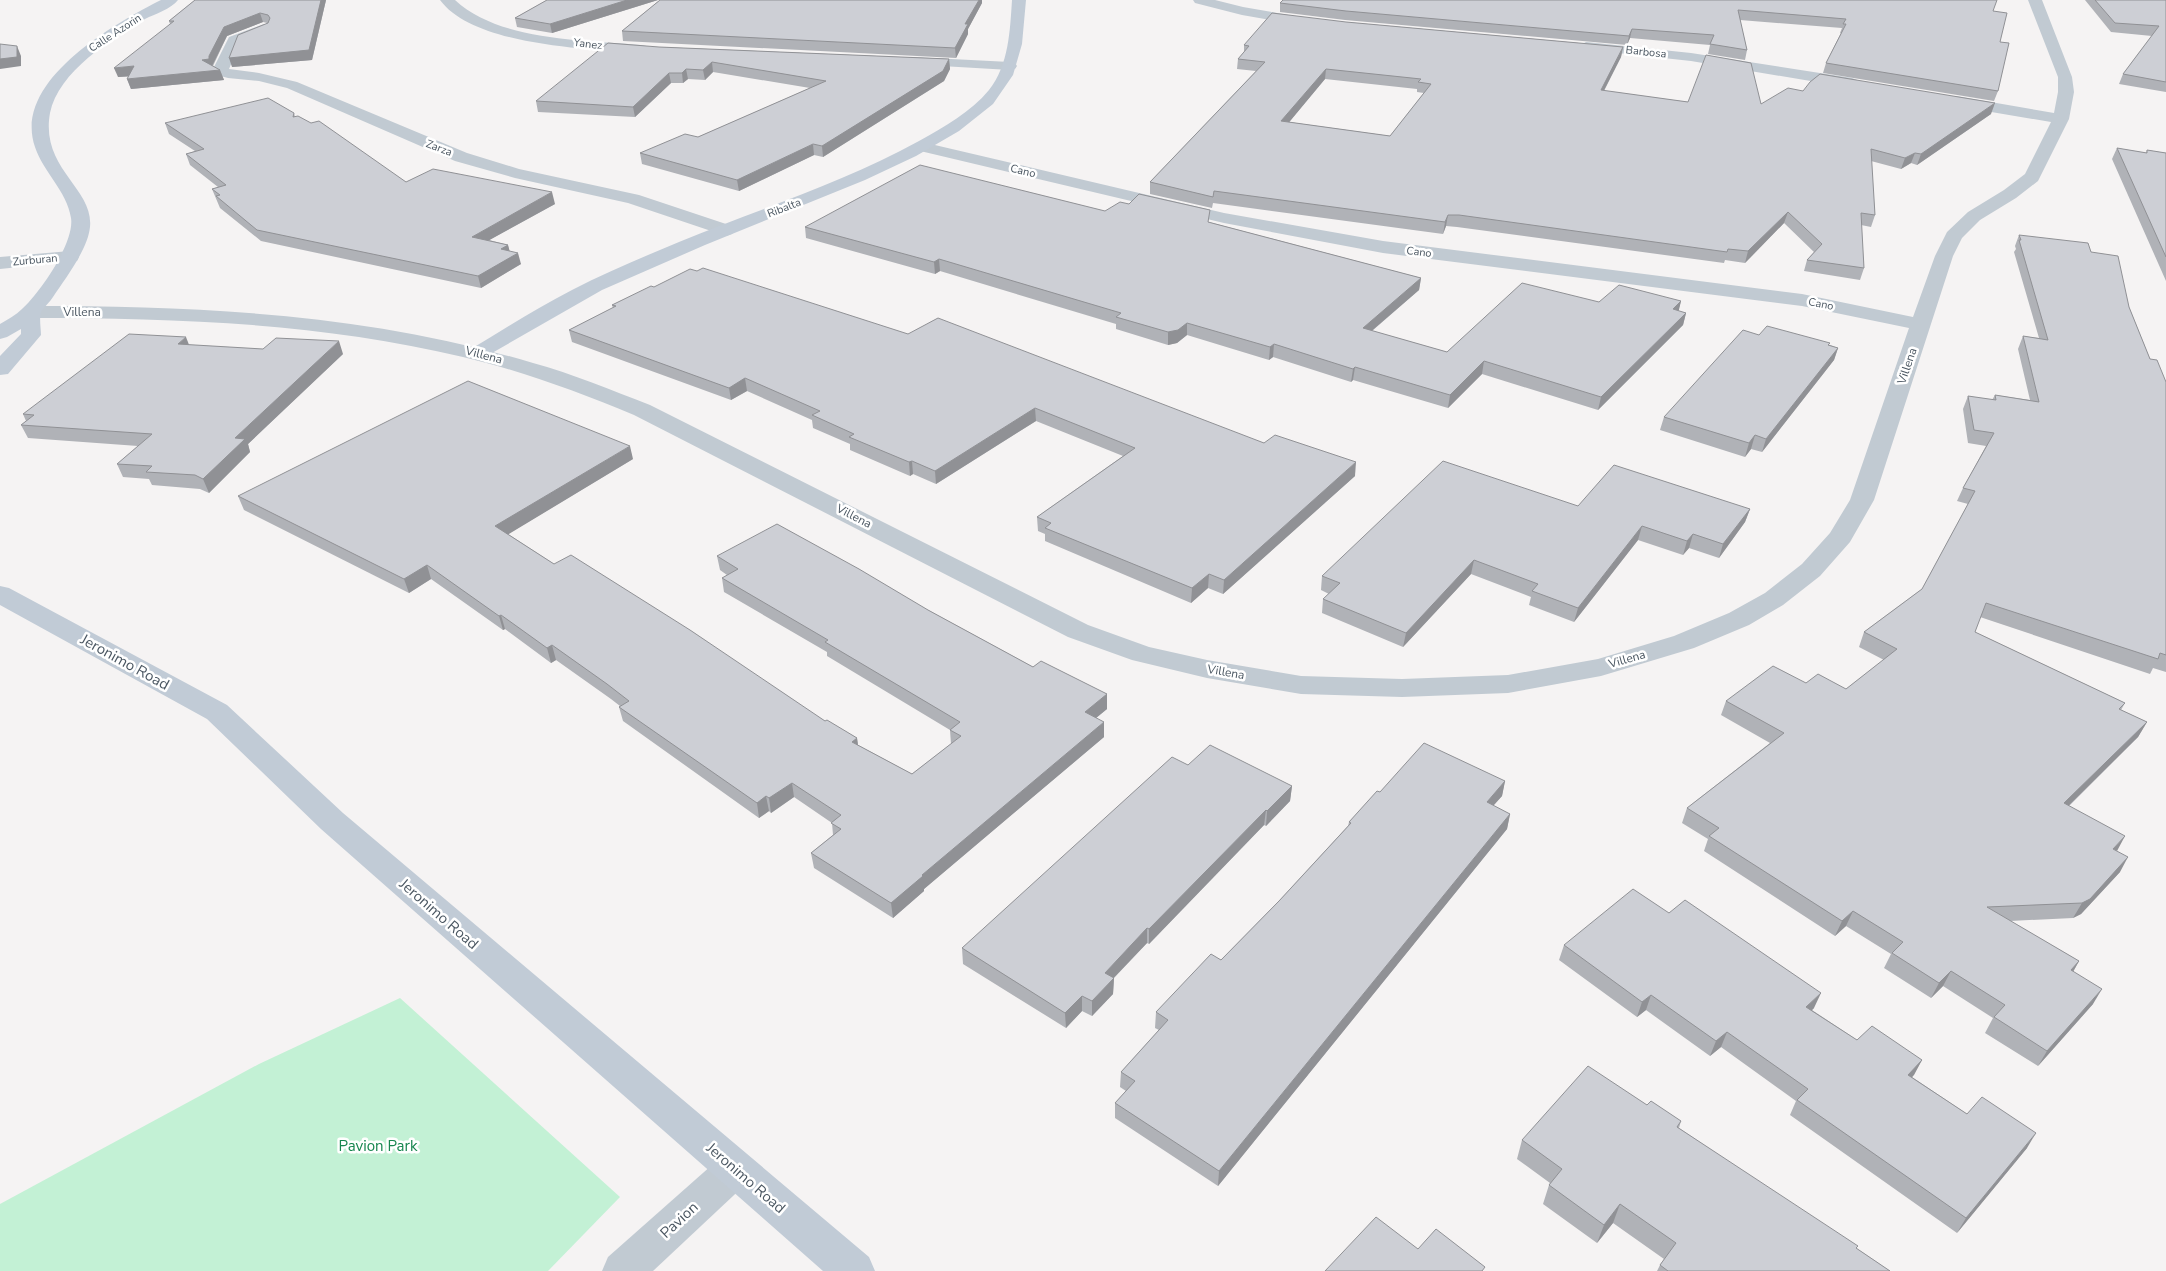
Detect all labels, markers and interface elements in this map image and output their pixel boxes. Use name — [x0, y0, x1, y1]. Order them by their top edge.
street label: Calle Azorin — [86, 10, 144, 56]
street label: Yanez — [572, 35, 603, 53]
street label: Barbosa — [1625, 42, 1667, 62]
street label: Zarza — [424, 136, 454, 160]
street label: Cano — [1009, 161, 1037, 181]
street label: Ribalta — [765, 195, 803, 221]
street label: Cano — [1405, 243, 1433, 261]
street label: Zurburan — [12, 251, 58, 269]
street label: Cano — [1807, 294, 1835, 314]
street label: Villena — [62, 304, 101, 320]
street label: Villena — [463, 342, 504, 368]
street label: Villena — [1893, 346, 1921, 387]
street label: Villena — [833, 500, 874, 532]
street label: Jeronimo Road — [76, 629, 173, 695]
street label: Villena — [1606, 646, 1647, 672]
street label: Villena — [1205, 661, 1246, 683]
street label: Jeronimo Road — [395, 874, 483, 954]
park label: Pavion Park — [339, 1136, 418, 1156]
street label: Jeronimo Road — [702, 1138, 790, 1218]
street label: Pavion — [656, 1197, 702, 1243]

